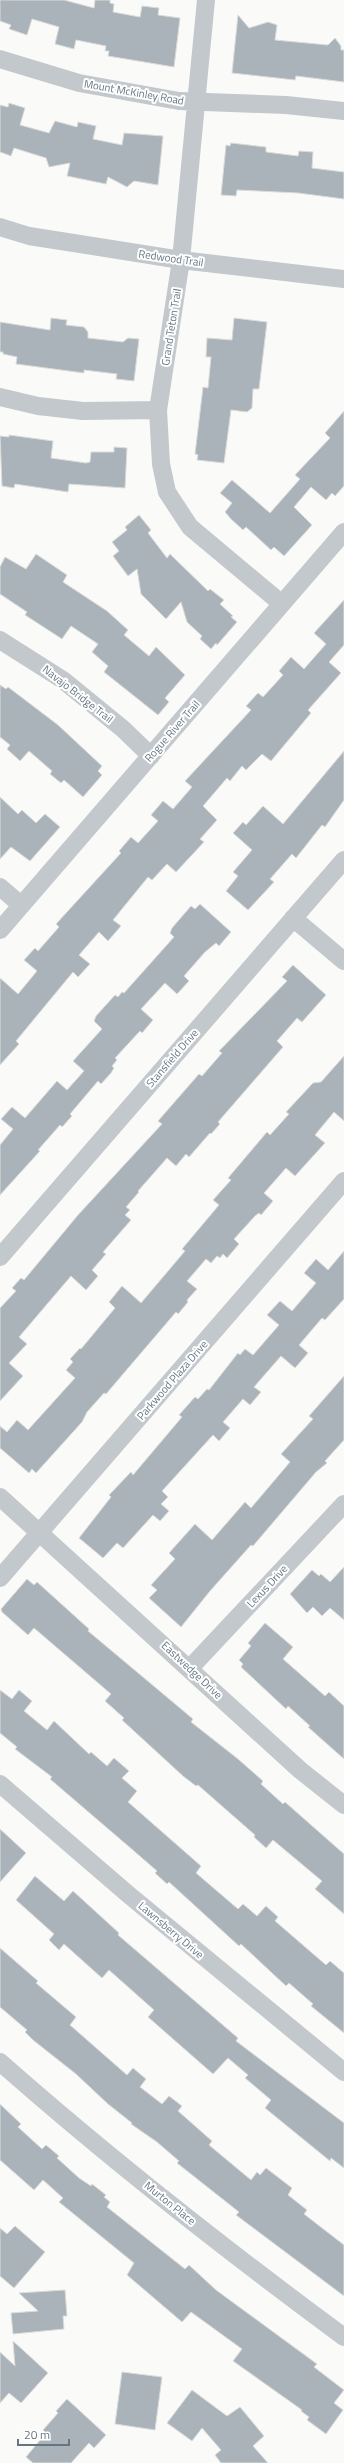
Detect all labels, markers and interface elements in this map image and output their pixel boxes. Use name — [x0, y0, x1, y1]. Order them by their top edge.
street label: Mount McKinley Road — [83, 75, 185, 109]
street label: Redwood Trail — [138, 246, 204, 270]
street label: Grand Teton Trail — [157, 287, 185, 367]
street label: Navajo Bridge Trail — [39, 661, 117, 727]
street label: Rogue River Trail — [141, 697, 203, 765]
street label: Stansfield Drive — [142, 1025, 202, 1091]
street label: Parkwood Plaza Drive — [133, 1336, 211, 1423]
street label: Lexus Drive — [243, 1561, 291, 1611]
street label: Eastwedge Drive — [158, 1638, 226, 1703]
street label: Lawnsberry Drive — [135, 1898, 207, 1962]
street label: Murton Place — [141, 2177, 199, 2229]
scale bar — [18, 2421, 69, 2447]
text: 20 m — [24, 2425, 50, 2444]

